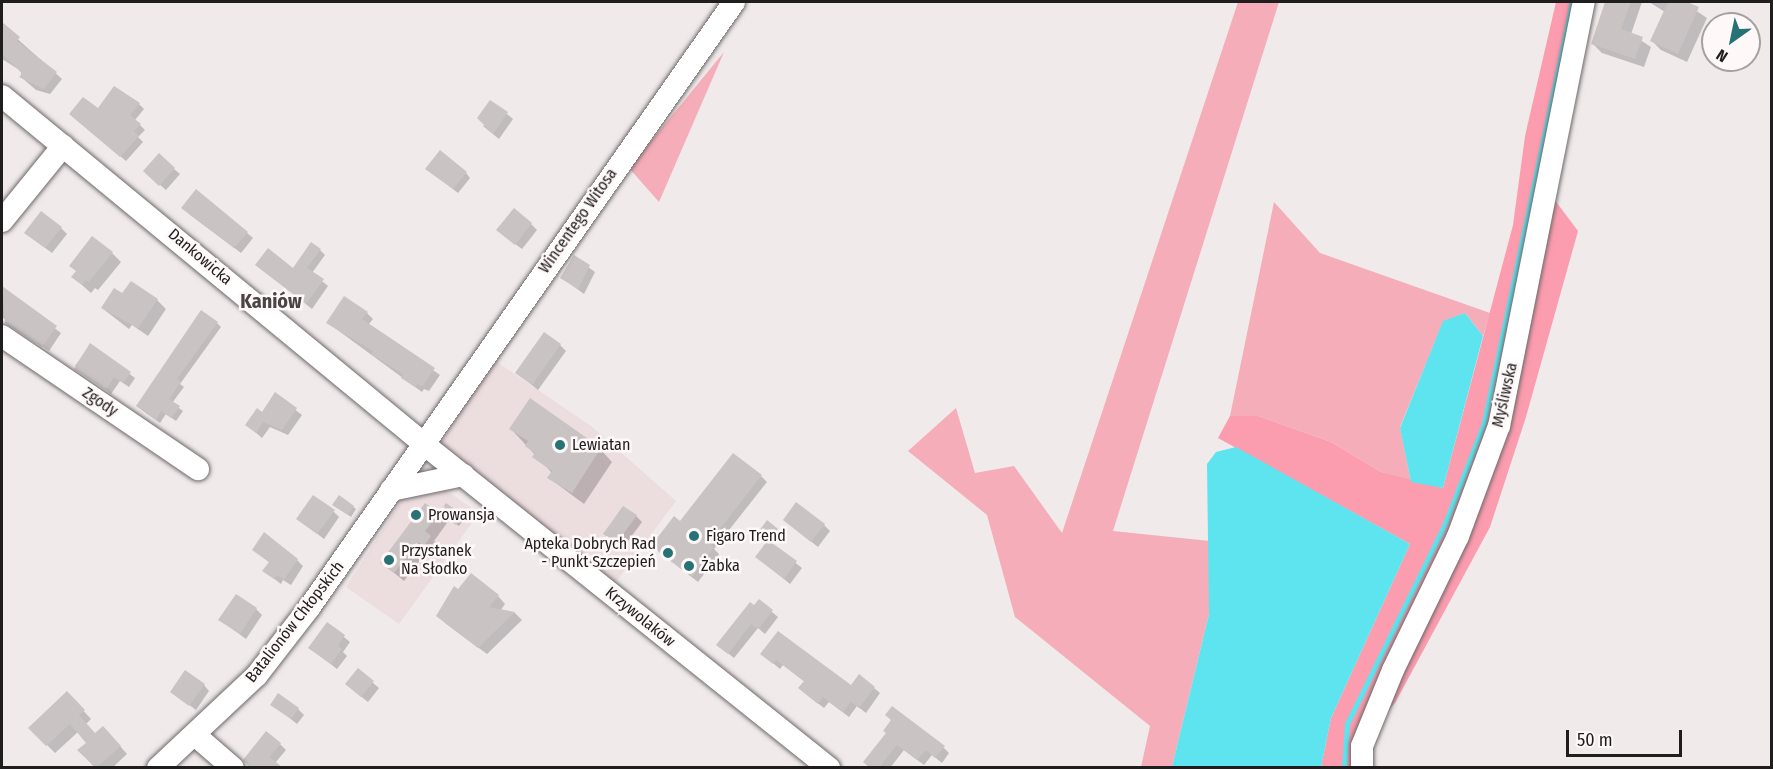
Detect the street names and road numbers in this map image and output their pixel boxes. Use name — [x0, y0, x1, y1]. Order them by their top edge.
street label: Wincentego Witosa — [535, 165, 621, 277]
street label: Dankowicka — [164, 225, 236, 289]
street label: Myśliwska — [1488, 361, 1522, 429]
street label: Zgody — [79, 383, 121, 421]
street label: Batalionów Chłopskich — [242, 558, 348, 686]
street label: Krzywolaków — [601, 583, 679, 651]

